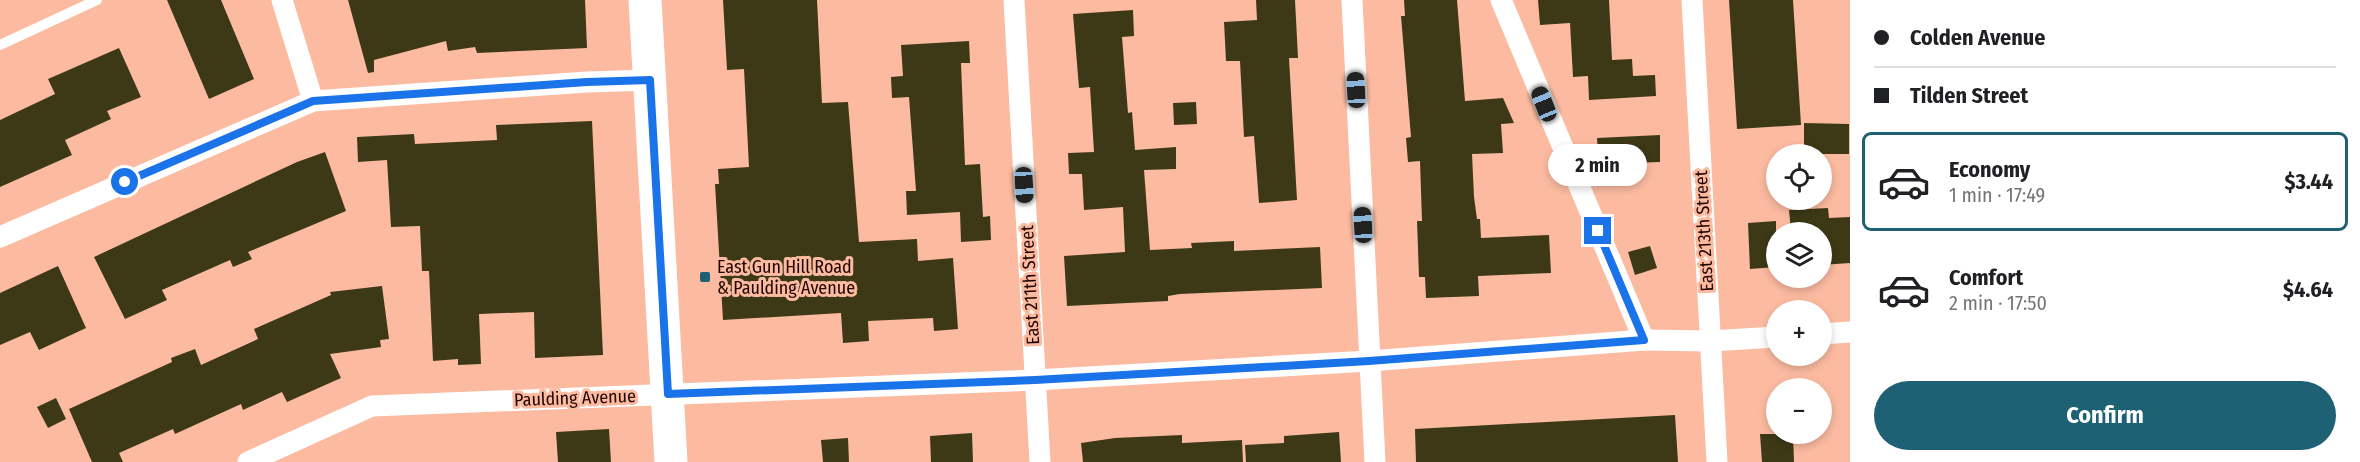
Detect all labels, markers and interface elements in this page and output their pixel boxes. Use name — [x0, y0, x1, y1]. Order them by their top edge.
text: Colden Avenue — [1910, 24, 2045, 51]
car — [1346, 72, 1366, 108]
text: Tilden Street — [1910, 82, 2028, 109]
car — [1529, 84, 1559, 124]
callout: 2 min — [1548, 144, 1648, 186]
map controls — [1766, 144, 1832, 444]
button: locate — [1766, 144, 1832, 210]
text: 2 min — [1575, 153, 1620, 177]
icon: car — [1877, 155, 1931, 209]
text: Economy — [1949, 156, 2030, 183]
car — [1014, 167, 1034, 203]
route start — [111, 168, 138, 195]
text: $3.44 — [2284, 168, 2333, 195]
street label: East 213th Street — [1690, 170, 1718, 292]
text: 1 min · 17:49 — [1949, 183, 2045, 207]
car — [1353, 207, 1373, 243]
route end — [1584, 217, 1611, 244]
button: layers — [1766, 222, 1832, 288]
street label: East 211th Street — [1016, 224, 1044, 345]
place label: East Gun Hill Road & Paulding Avenue — [717, 256, 855, 299]
icon: car — [1877, 263, 1931, 317]
text: Comfort — [1949, 264, 2023, 291]
marker: East Gun Hill Road & Paulding Avenue — [698, 270, 712, 284]
text: $4.64 — [2283, 276, 2333, 303]
text: 2 min · 17:50 — [1949, 291, 2047, 315]
button: + — [1766, 300, 1832, 366]
button: − — [1766, 378, 1832, 444]
button: Confirm — [1874, 381, 2336, 450]
street label: Paulding Avenue — [514, 385, 636, 411]

